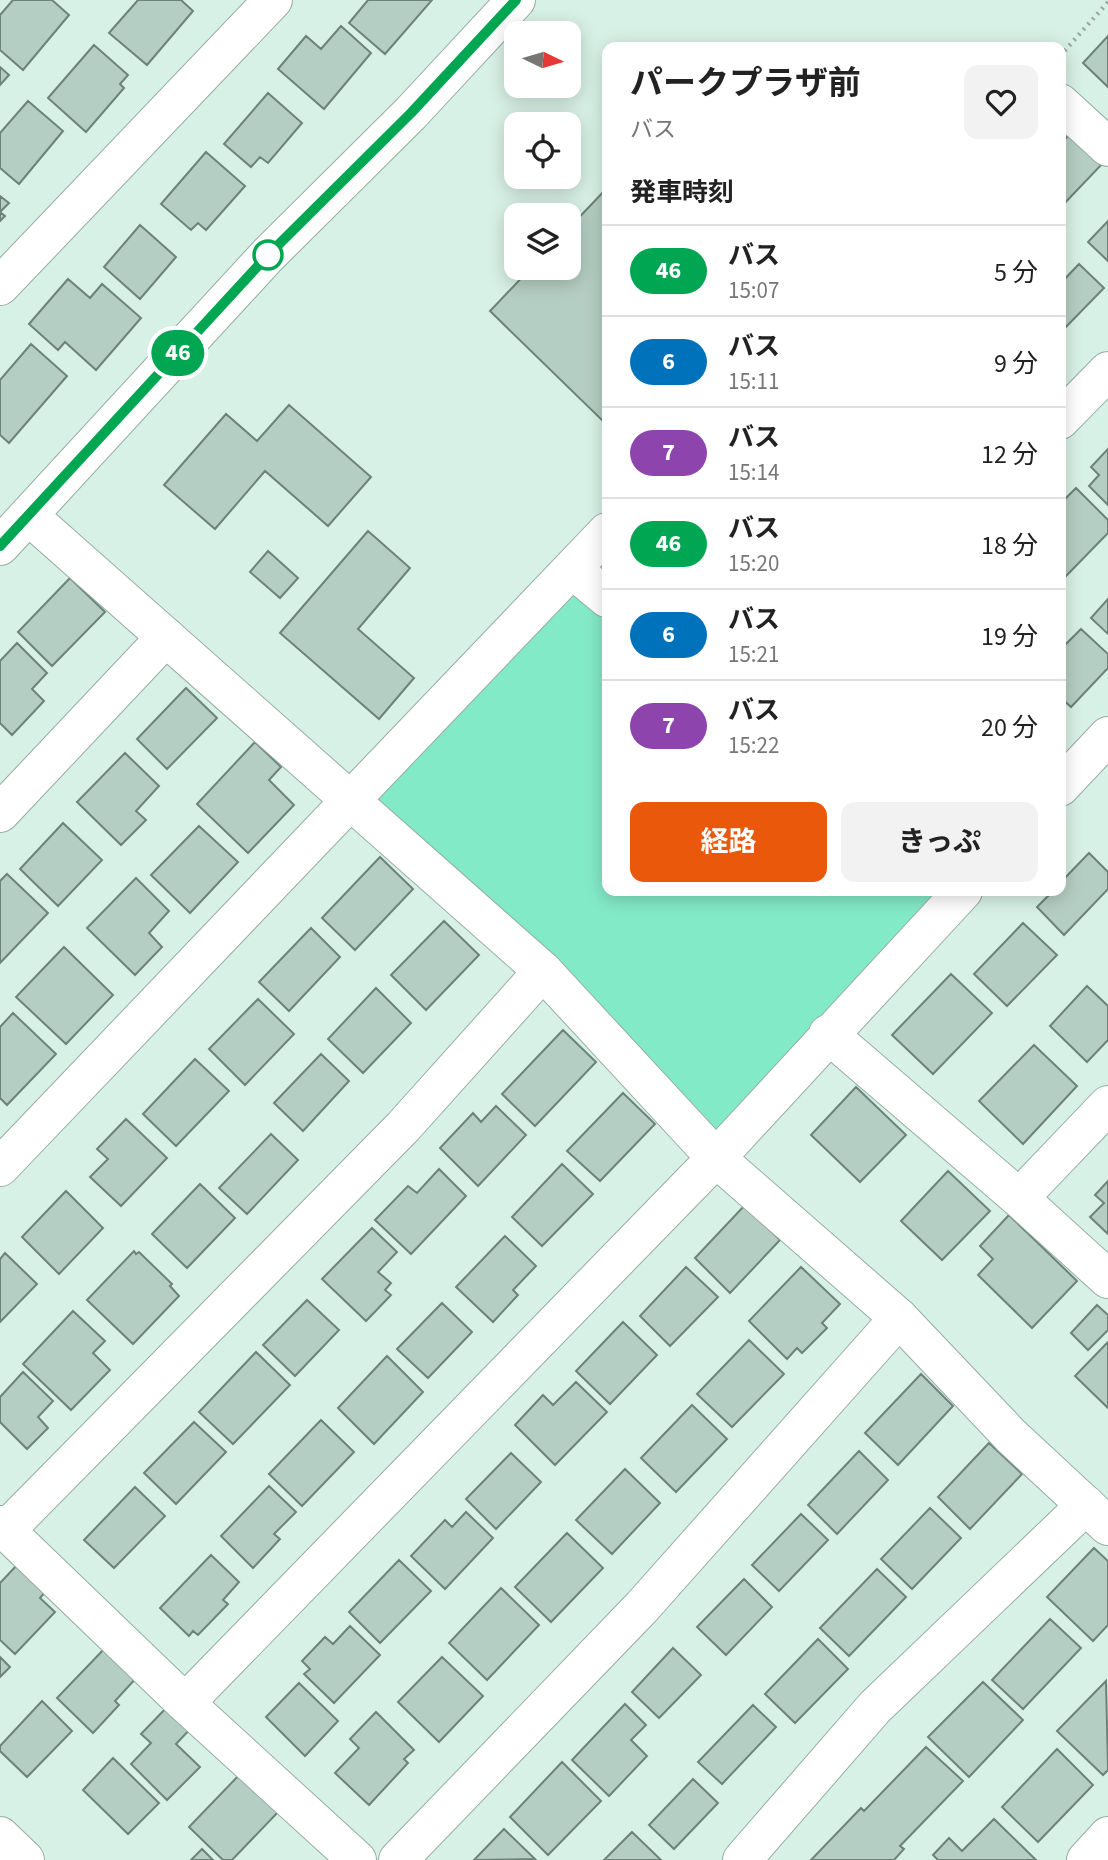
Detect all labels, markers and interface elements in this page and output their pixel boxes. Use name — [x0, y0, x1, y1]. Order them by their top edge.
north arrow — [504, 21, 581, 98]
map controls — [504, 21, 581, 280]
text: パークプラザ前 — [630, 60, 861, 107]
button: heart — [964, 65, 1038, 139]
button: locate — [504, 112, 581, 189]
text: バス — [630, 113, 676, 146]
text: 発車時刻 — [630, 174, 734, 211]
button: layers — [504, 203, 581, 280]
text: バス — [728, 237, 780, 274]
unlabelled marker — [253, 240, 283, 270]
text: 46 — [656, 253, 681, 288]
text: 5 分 — [994, 254, 1038, 291]
text: 15:07 — [728, 274, 779, 307]
text: バス — [728, 328, 780, 365]
line badge: 46 — [146, 330, 210, 376]
text: 46 — [165, 335, 191, 370]
text: 6 — [662, 344, 675, 379]
text: 9 分 — [994, 345, 1038, 382]
text: 15:11 — [728, 365, 779, 398]
text: バス — [728, 419, 780, 456]
text: 7 — [662, 435, 675, 470]
text: 12 分 — [981, 436, 1038, 473]
text: 15:14 — [728, 456, 779, 489]
text: バス — [728, 510, 780, 547]
text: 46 — [656, 526, 681, 561]
text: 18 分 — [981, 527, 1038, 564]
text: 15:20 — [728, 547, 779, 580]
text: バス — [728, 601, 780, 638]
text: 6 — [662, 617, 675, 652]
text: 19 分 — [981, 618, 1038, 655]
text: 15:21 — [728, 638, 779, 671]
text: バス — [728, 692, 780, 729]
text: 7 — [662, 708, 675, 743]
text: 20 分 — [981, 709, 1038, 746]
text: 15:22 — [728, 729, 779, 762]
button: 経路 — [630, 802, 827, 882]
button: きっぷ — [841, 802, 1038, 882]

